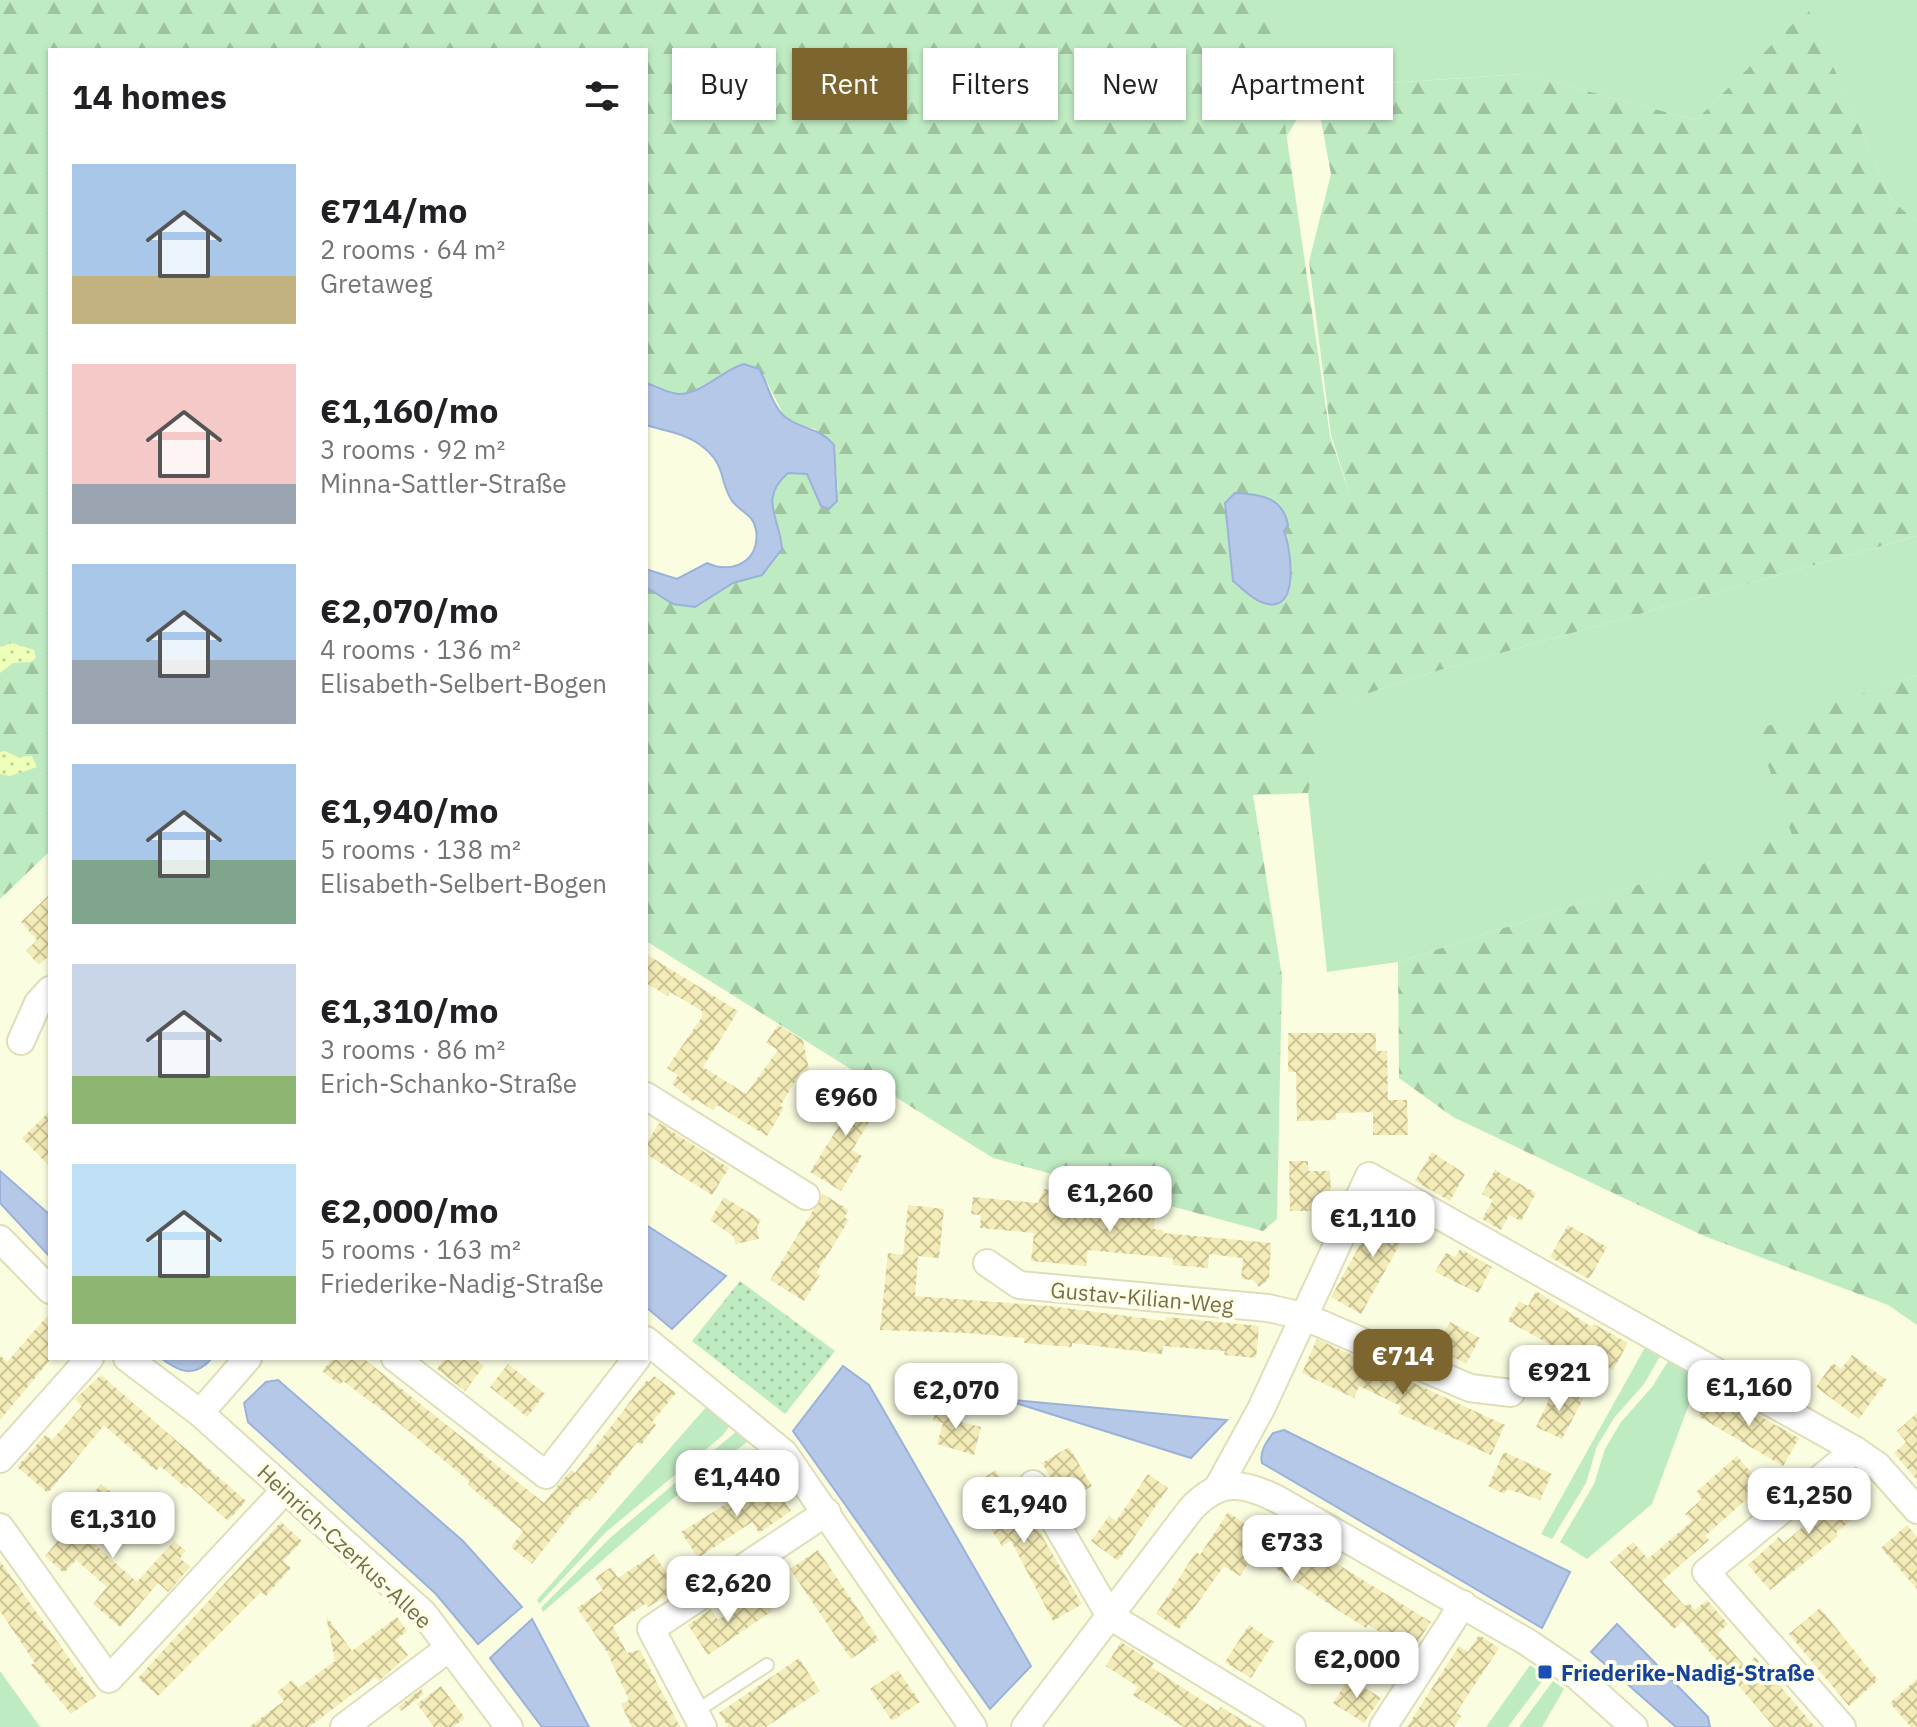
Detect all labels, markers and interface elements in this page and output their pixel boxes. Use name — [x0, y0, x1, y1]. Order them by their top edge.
chip: Buy — [672, 48, 776, 120]
chip: Rent — [792, 48, 907, 120]
chip: Filters — [923, 48, 1058, 120]
chip: New — [1074, 48, 1186, 120]
chip: Apartment — [1202, 48, 1393, 120]
text: 14 homes — [72, 74, 227, 118]
icon: filters — [580, 74, 624, 118]
text: €714/mo — [320, 188, 467, 232]
icon: home — [136, 196, 232, 292]
text: 2 rooms · 64 m² — [320, 232, 505, 266]
text: Gretaweg — [320, 266, 433, 300]
text: €1,160/mo — [320, 388, 498, 432]
icon: home — [136, 396, 232, 492]
text: 3 rooms · 92 m² — [320, 432, 505, 466]
text: Minna-Sattler-Straße — [320, 466, 566, 500]
text: €2,070/mo — [320, 588, 498, 632]
icon: home — [136, 596, 232, 692]
text: 4 rooms · 136 m² — [320, 632, 521, 666]
text: Elisabeth-Selbert-Bogen — [320, 666, 607, 700]
text: €1,940/mo — [320, 788, 498, 832]
icon: home — [136, 796, 232, 892]
text: 5 rooms · 138 m² — [320, 832, 521, 866]
text: Elisabeth-Selbert-Bogen — [320, 866, 607, 900]
text: €1,310/mo — [320, 988, 498, 1032]
icon: home — [136, 996, 232, 1092]
text: 3 rooms · 86 m² — [320, 1032, 505, 1066]
text: Erich-Schanko-Straße — [320, 1066, 577, 1100]
pin: €960 — [799, 1070, 893, 1138]
text: €960 — [814, 1079, 878, 1113]
pin: €1,260 — [1045, 1166, 1175, 1234]
text: €1,260 — [1067, 1175, 1153, 1209]
text: €2,000/mo — [320, 1188, 498, 1232]
pin: €1,110 — [1308, 1191, 1438, 1259]
icon: home — [136, 1196, 232, 1292]
text: €1,110 — [1330, 1200, 1416, 1234]
text: 5 rooms · 163 m² — [320, 1232, 521, 1266]
text: Friederike-Nadig-Straße — [320, 1266, 604, 1300]
street label: Gustav-Kilian-Weg — [1049, 1275, 1235, 1319]
pin: €714 — [1356, 1329, 1450, 1397]
text: €714 — [1371, 1338, 1435, 1372]
pin: €921 — [1512, 1345, 1606, 1413]
text: €921 — [1527, 1354, 1591, 1388]
pin: €1,160 — [1684, 1360, 1814, 1428]
pin: €2,070 — [891, 1363, 1021, 1431]
text: €1,160 — [1706, 1369, 1792, 1403]
text: €2,070 — [913, 1372, 999, 1406]
pin: €1,440 — [672, 1450, 802, 1518]
street label: Heinrich-Czerkus-Allee — [252, 1457, 438, 1635]
text: €1,440 — [694, 1459, 780, 1493]
pin: €1,250 — [1744, 1468, 1874, 1536]
pin: €1,940 — [959, 1477, 1089, 1545]
text: €1,250 — [1766, 1477, 1852, 1511]
text: €1,940 — [981, 1486, 1067, 1520]
pin: €1,310 — [48, 1492, 178, 1560]
text: €1,310 — [70, 1501, 156, 1535]
pin: €733 — [1245, 1515, 1339, 1583]
text: €733 — [1260, 1524, 1324, 1558]
pin: €2,620 — [663, 1556, 793, 1624]
text: €2,620 — [685, 1565, 771, 1599]
pin: €2,000 — [1292, 1632, 1422, 1700]
text: €2,000 — [1314, 1641, 1400, 1675]
place label: Friederike-Nadig-Straße — [1561, 1658, 1815, 1687]
marker: Friederike-Nadig-Straße — [1536, 1663, 1554, 1681]

